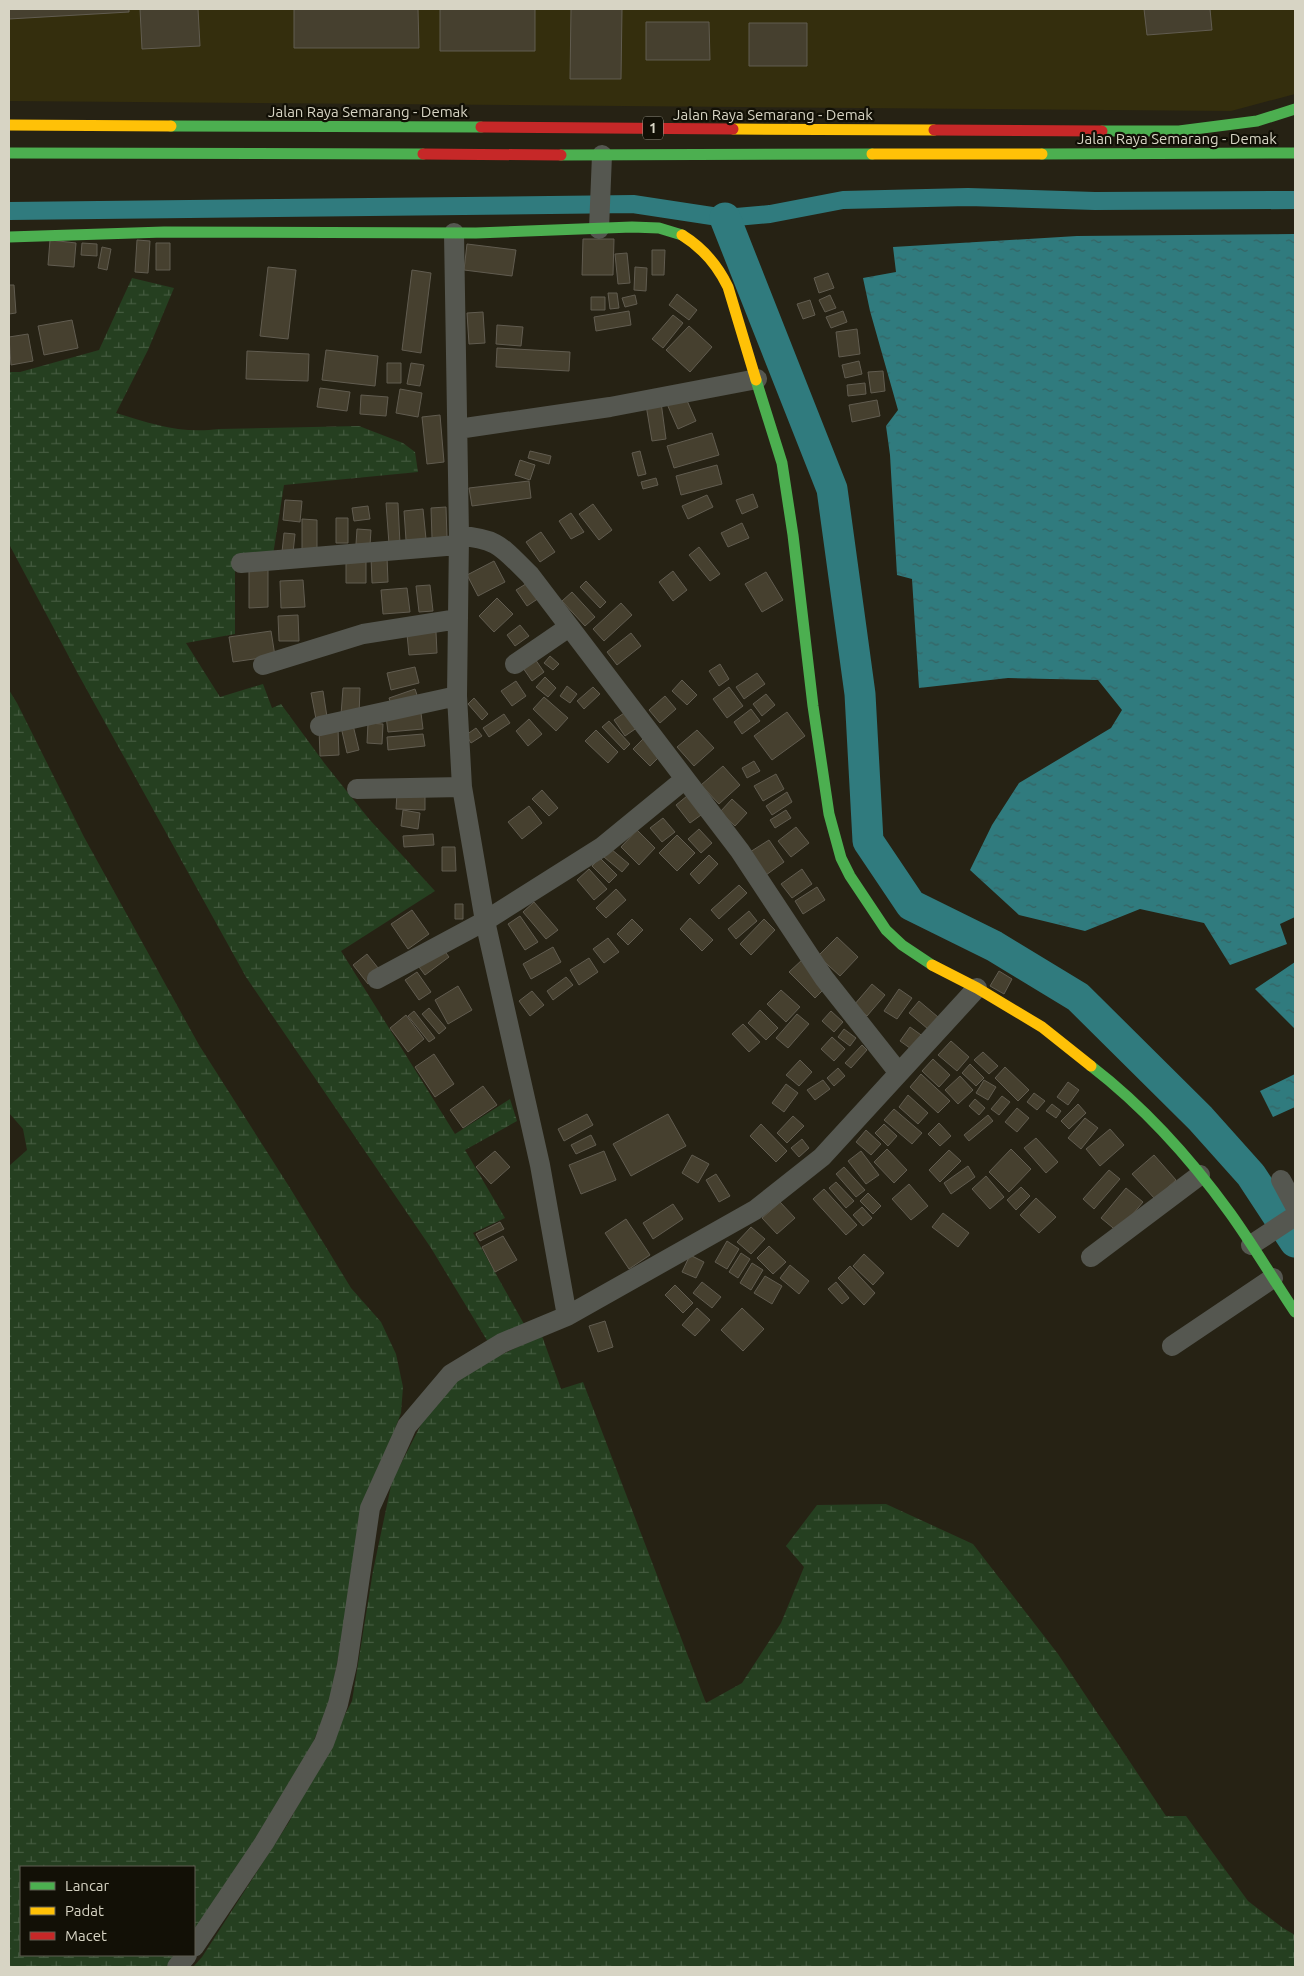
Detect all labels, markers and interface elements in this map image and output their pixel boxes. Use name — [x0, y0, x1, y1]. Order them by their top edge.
street label: Jalan Raya Semarang - Demak — [268, 103, 468, 120]
street label: Jalan Raya Semarang - Demak — [673, 106, 873, 123]
road number: 1 — [643, 116, 663, 140]
street label: Jalan Raya Semarang - Demak — [1077, 130, 1277, 147]
legend — [20, 1866, 195, 1956]
text: Lancar — [65, 1877, 110, 1894]
text: Padat — [65, 1902, 104, 1919]
text: Macet — [65, 1927, 107, 1944]

